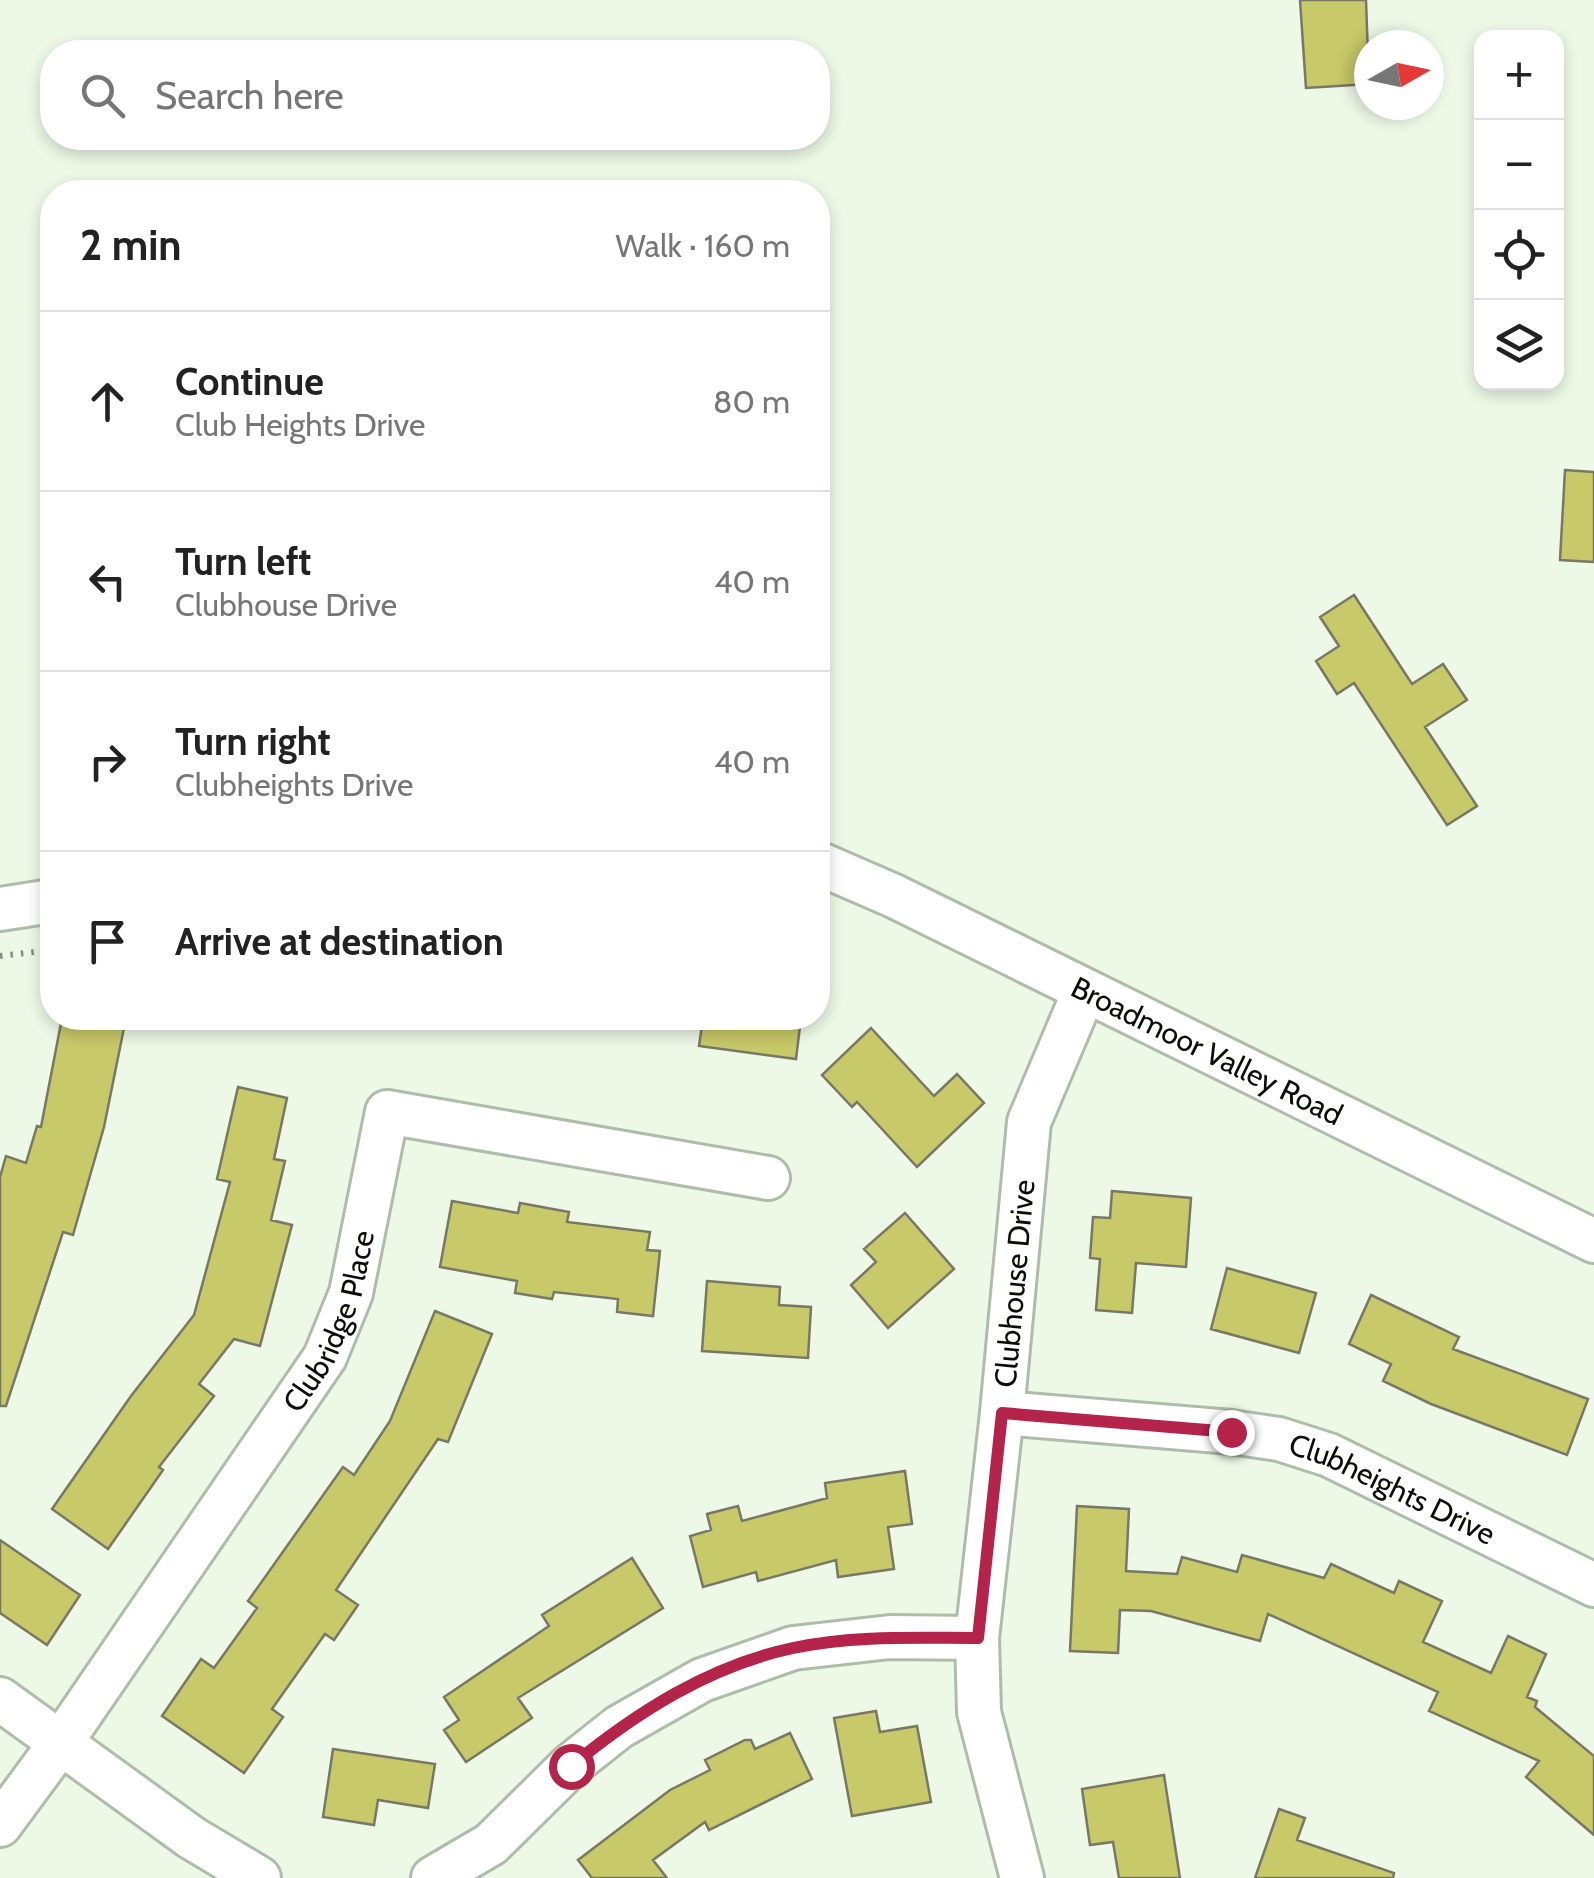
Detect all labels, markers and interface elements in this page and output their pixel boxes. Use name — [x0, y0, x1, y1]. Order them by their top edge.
north arrow — [1354, 30, 1444, 120]
map controls — [1474, 30, 1564, 390]
button: + — [1474, 30, 1564, 120]
search box — [40, 40, 830, 150]
icon: search — [75, 68, 130, 123]
text: Search here — [155, 72, 344, 119]
button: − — [1474, 120, 1564, 210]
button: locate — [1474, 210, 1564, 300]
text: 2 min — [80, 219, 181, 271]
text: Walk · 160 m — [616, 226, 790, 265]
button: layers — [1474, 300, 1564, 390]
text: Continue — [175, 358, 324, 405]
icon: ahead — [80, 374, 135, 429]
text: 80 m — [713, 382, 790, 421]
text: Club Heights Drive — [175, 405, 425, 444]
text: Turn left — [175, 538, 311, 585]
icon: left — [80, 554, 135, 609]
text: 40 m — [714, 562, 790, 601]
text: Clubhouse Drive — [175, 585, 397, 624]
text: Turn right — [175, 718, 331, 765]
icon: right — [80, 734, 135, 789]
text: 40 m — [714, 742, 790, 781]
text: Clubheights Drive — [175, 765, 413, 804]
icon: arrive — [80, 914, 135, 969]
text: Arrive at destination — [175, 918, 504, 965]
street label: Broadmoor Valley Road — [1065, 968, 1349, 1133]
street label: Clubhouse Drive — [986, 1178, 1042, 1389]
street label: Clubridge Place — [275, 1227, 382, 1419]
route end — [1209, 1410, 1255, 1456]
street label: Clubheights Drive — [1285, 1425, 1501, 1552]
route start — [549, 1744, 595, 1790]

